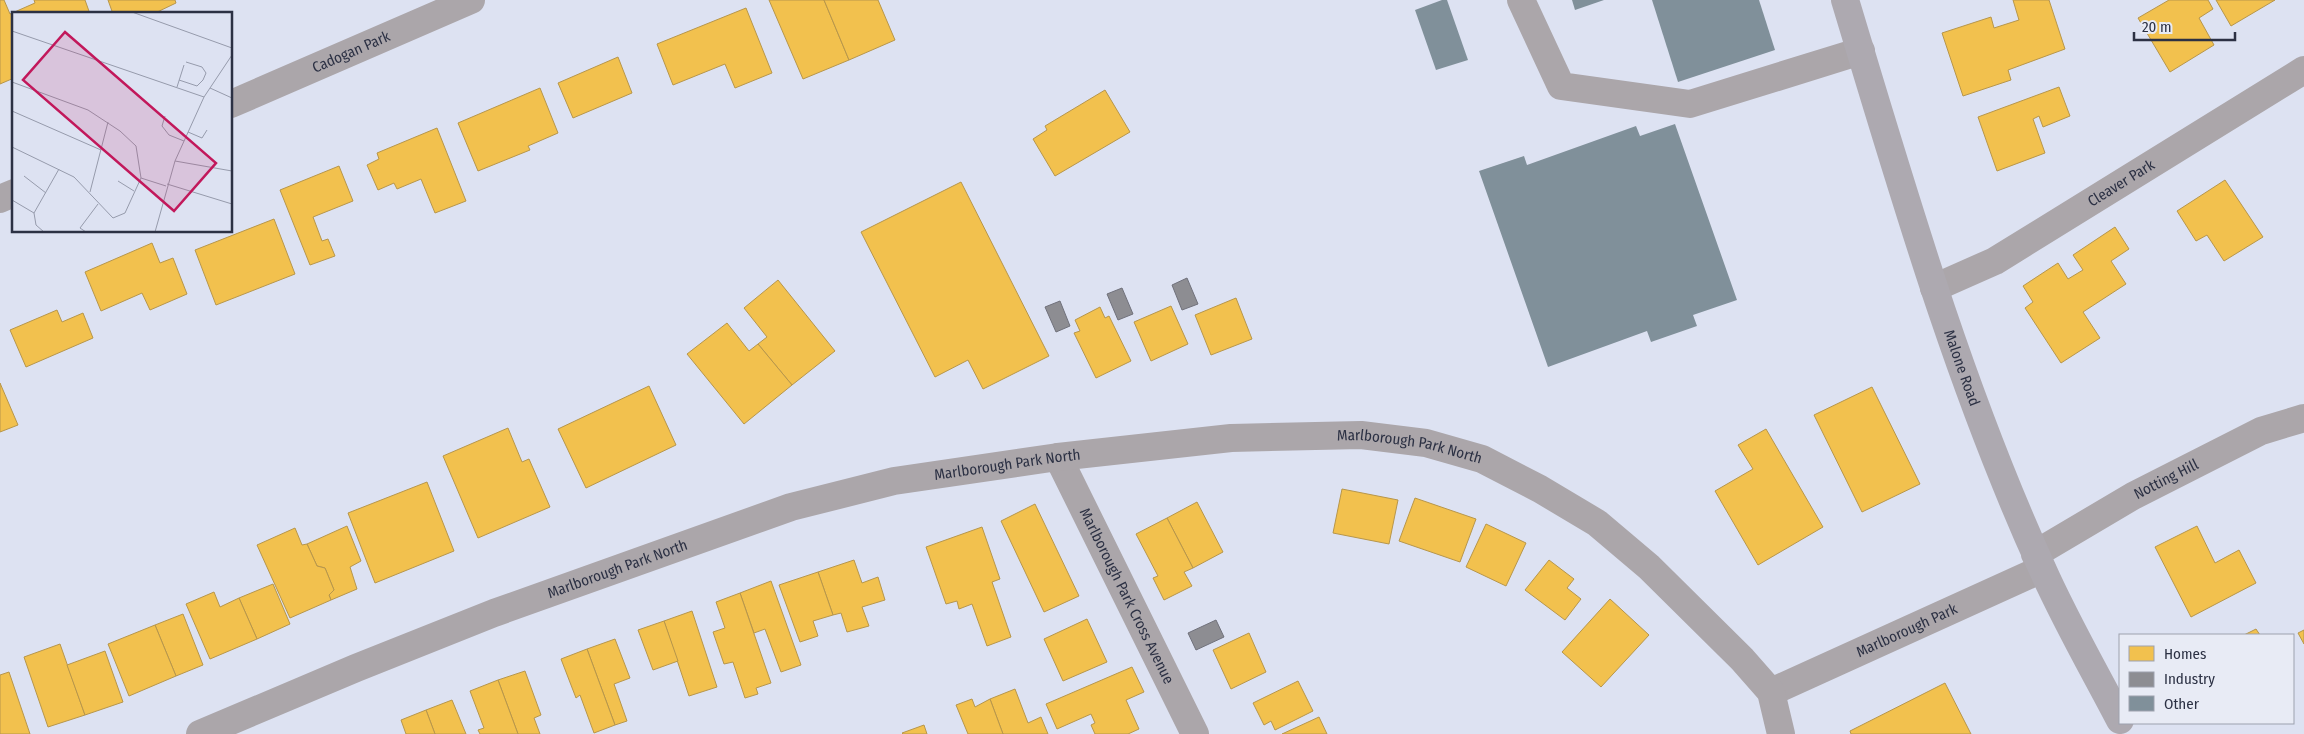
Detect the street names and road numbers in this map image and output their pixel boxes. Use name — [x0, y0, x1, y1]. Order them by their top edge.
street label: Cadogan Park — [310, 27, 393, 77]
street label: Cleaver Park — [2084, 156, 2158, 210]
street label: Malone Road — [1940, 327, 1984, 408]
street label: Marlborough Park North — [1337, 426, 1484, 468]
street label: Marlborough Park North — [933, 446, 1081, 484]
street label: Notting Hill — [2131, 455, 2201, 503]
street label: Marlborough Park Cross Avenue — [1076, 505, 1178, 687]
street label: Marlborough Park North — [545, 536, 690, 602]
street label: Marlborough Park — [1853, 600, 1960, 661]

